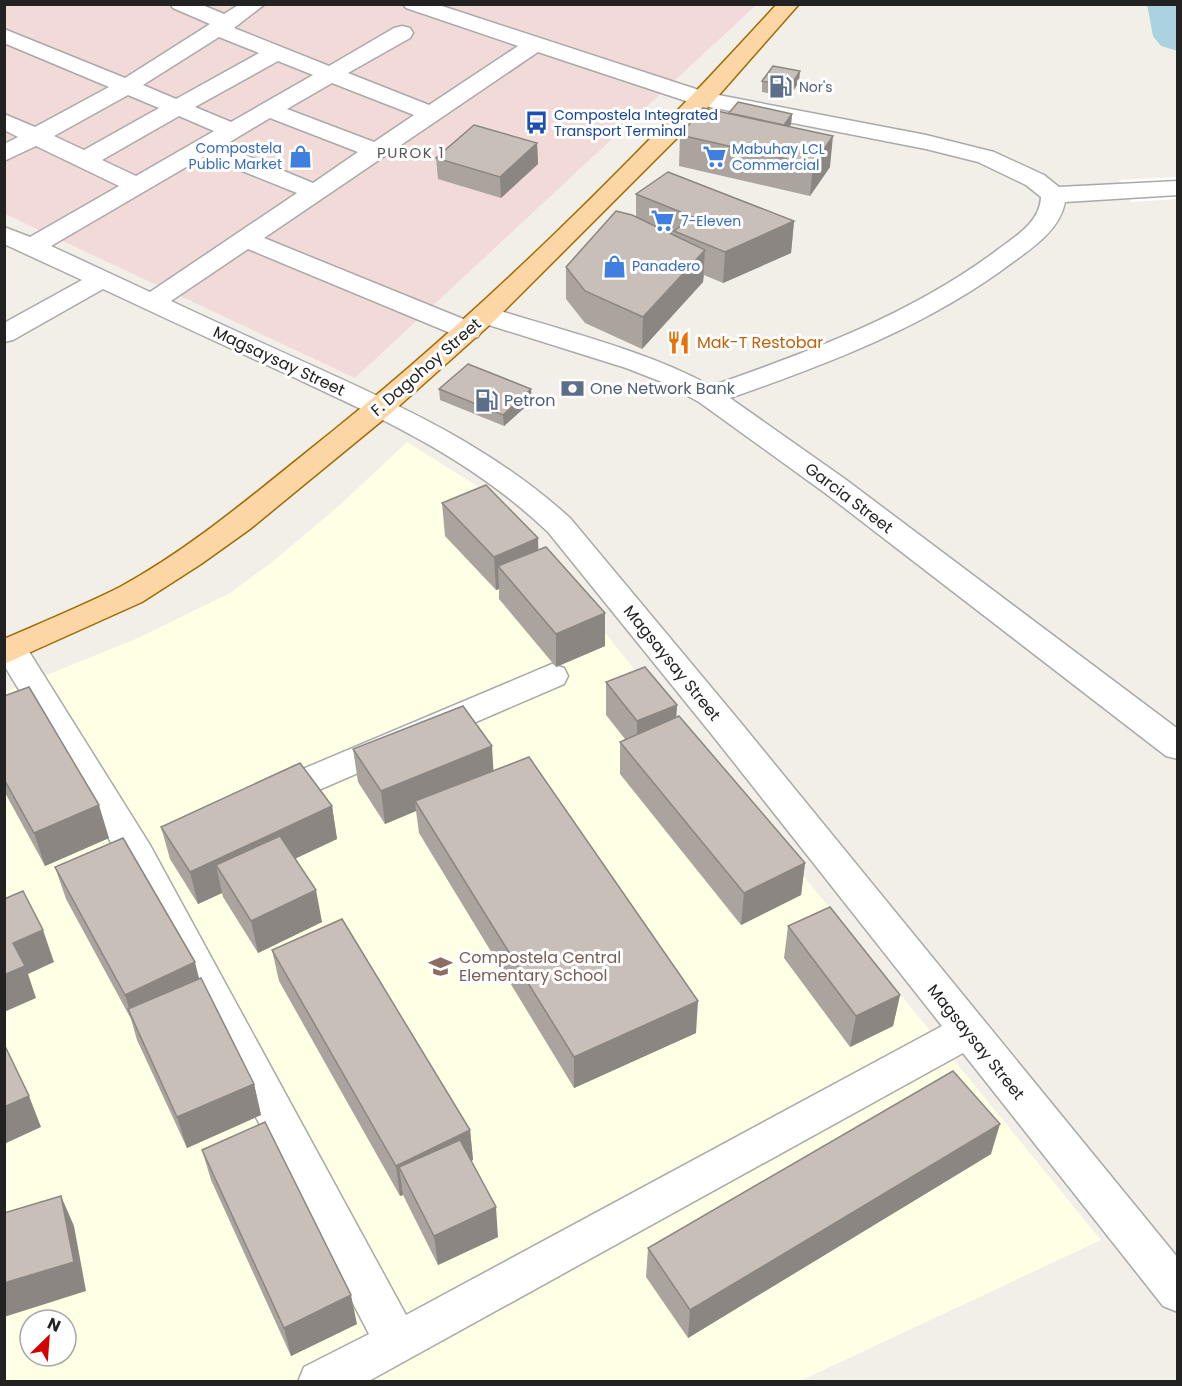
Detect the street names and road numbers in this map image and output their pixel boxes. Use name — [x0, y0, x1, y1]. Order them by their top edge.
street label: F. Dagohoy Street — [366, 312, 486, 421]
street label: Magsaysay Street — [209, 320, 349, 402]
street label: Garcia Street — [800, 457, 898, 539]
street label: Magsaysay Street — [618, 600, 726, 726]
street label: Magsaysay Street — [922, 979, 1030, 1105]

